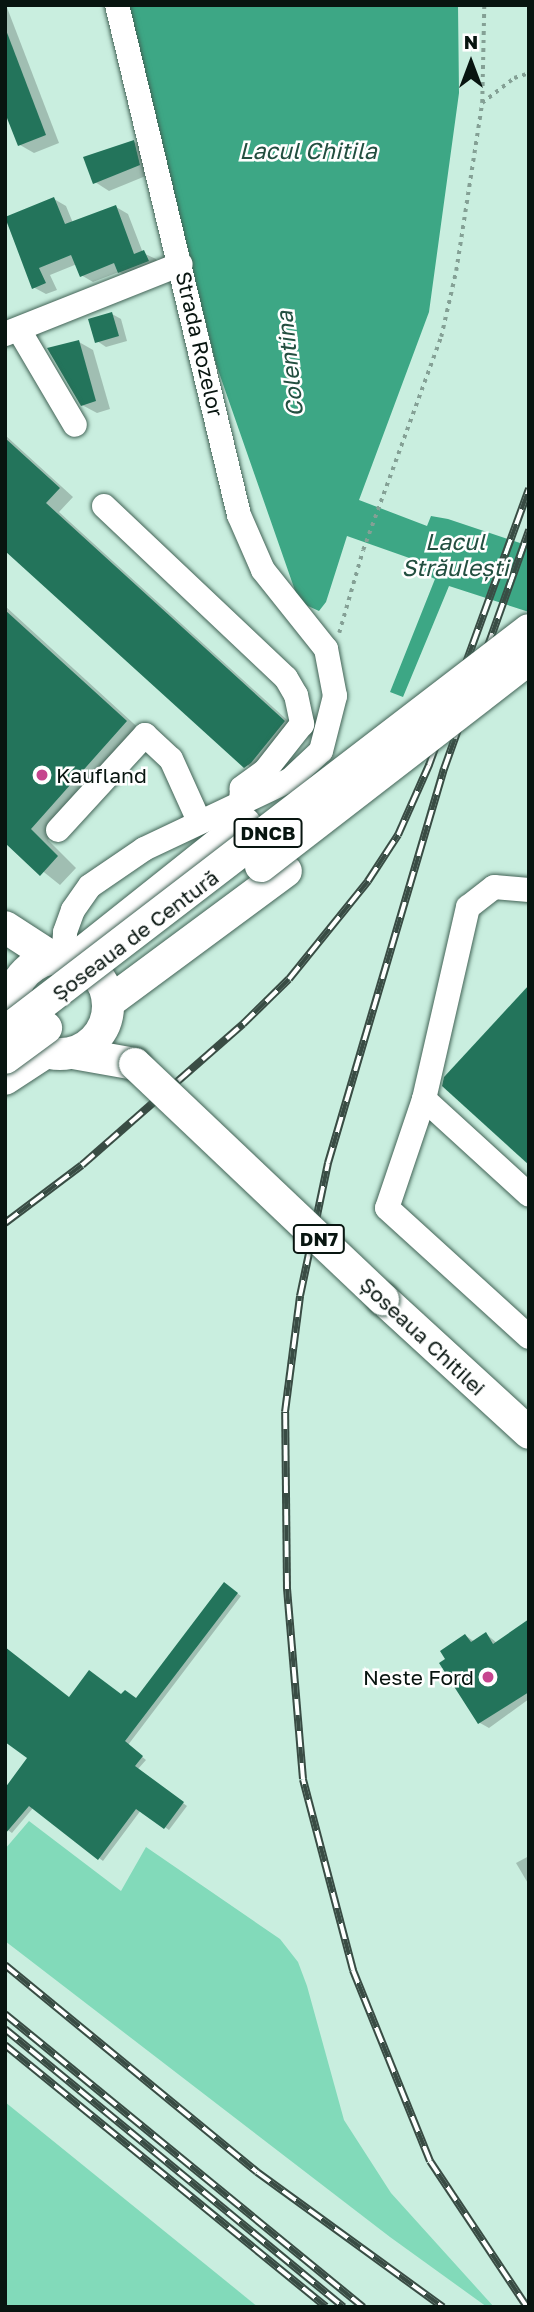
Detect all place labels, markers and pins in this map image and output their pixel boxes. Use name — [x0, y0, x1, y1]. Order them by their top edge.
place label: Kaufland — [56, 762, 147, 788]
marker: Kaufland — [34, 767, 50, 783]
place label: Neste Ford — [363, 1664, 474, 1690]
marker: Neste Ford — [480, 1669, 496, 1685]

